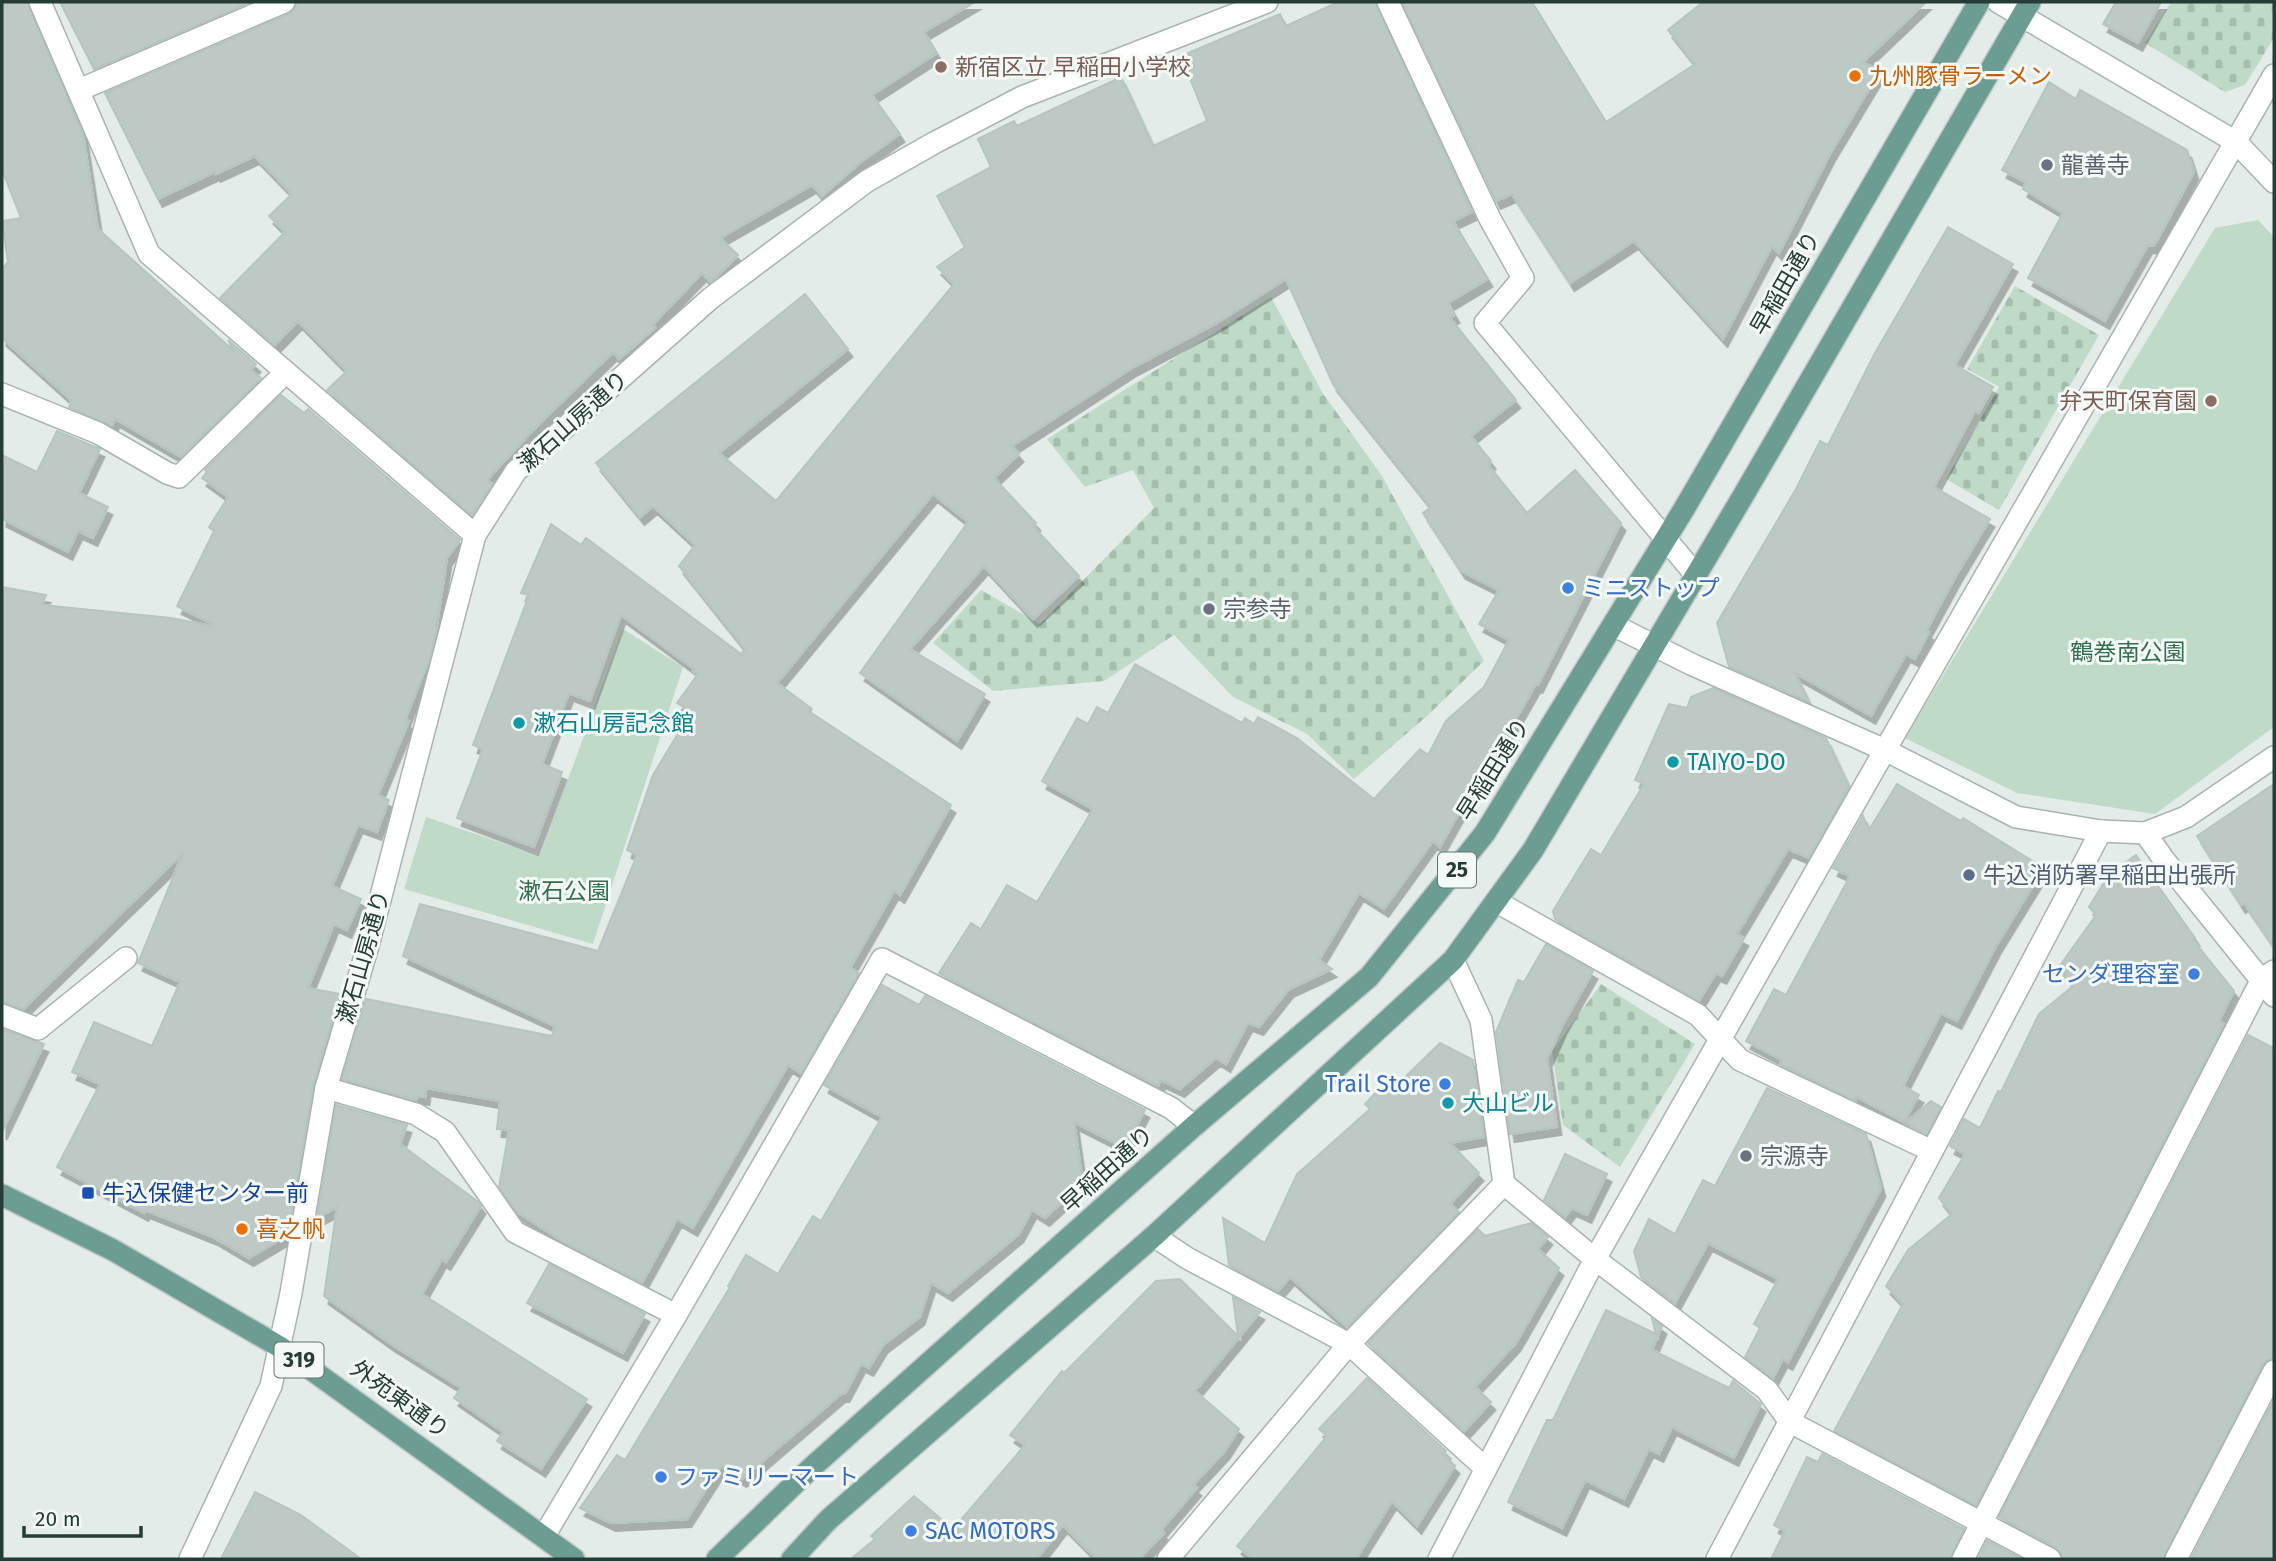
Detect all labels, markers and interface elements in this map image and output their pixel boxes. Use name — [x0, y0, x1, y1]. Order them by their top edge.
place label: 新宿区立 早稲田小学校 — [955, 53, 1191, 81]
marker: 新宿区立 早稲田小学校 — [933, 59, 949, 75]
place label: 九州豚骨ラーメン — [1869, 62, 2052, 90]
marker: 九州豚骨ラーメン — [1847, 68, 1863, 84]
place label: 龍善寺 — [2061, 151, 2130, 179]
marker: 龍善寺 — [2039, 157, 2055, 173]
street label: 早稲田通り — [1744, 226, 1826, 340]
street label: 漱石山房通り — [512, 364, 634, 478]
place label: 弁天町保育園 — [2059, 387, 2197, 415]
marker: 弁天町保育園 — [2203, 393, 2219, 409]
place label: ミニストップ — [1582, 574, 1720, 602]
marker: ミニストップ — [1560, 580, 1576, 596]
place label: 宗参寺 — [1223, 595, 1292, 623]
marker: 宗参寺 — [1201, 601, 1217, 617]
park label: 鶴巻南公園 — [2071, 638, 2186, 666]
place label: 漱石山房記念館 — [533, 709, 694, 737]
street label: 早稲田通り — [1451, 713, 1535, 825]
marker: 漱石山房記念館 — [511, 715, 527, 731]
place label: TAIYO-DO — [1687, 748, 1786, 776]
marker: TAIYO-DO — [1665, 754, 1681, 770]
road number: 25 — [1438, 852, 1476, 888]
place label: 牛込消防署早稲田出張所 — [1983, 861, 2236, 889]
marker: 牛込消防署早稲田出張所 — [1961, 867, 1977, 883]
park label: 漱石公園 — [518, 877, 610, 905]
street label: 漱石山房通り — [331, 887, 395, 1027]
place label: センダ理容室 — [2042, 960, 2180, 988]
marker: センダ理容室 — [2186, 966, 2202, 982]
place label: Trail Store — [1325, 1070, 1431, 1098]
marker: Trail Store — [1437, 1076, 1453, 1092]
place label: 大山ビル — [1462, 1089, 1554, 1117]
marker: 大山ビル — [1440, 1095, 1456, 1111]
street label: 早稲田通り — [1055, 1120, 1159, 1218]
place label: 宗源寺 — [1760, 1142, 1829, 1170]
marker: 宗源寺 — [1738, 1148, 1754, 1164]
place label: 牛込保健センター前 — [102, 1179, 309, 1207]
marker: 牛込保健センター前 — [80, 1185, 96, 1201]
place label: 喜之帆 — [256, 1215, 325, 1243]
marker: 喜之帆 — [234, 1221, 250, 1237]
road number: 319 — [274, 1342, 324, 1378]
street label: 外苑東通り — [345, 1354, 455, 1444]
place label: ファミリーマート — [675, 1463, 859, 1491]
marker: ファミリーマート — [653, 1469, 669, 1485]
scale bar — [24, 1494, 142, 1538]
text: 20 m — [35, 1506, 81, 1532]
place label: SAC MOTORS — [925, 1517, 1055, 1545]
marker: SAC MOTORS — [903, 1523, 919, 1539]

